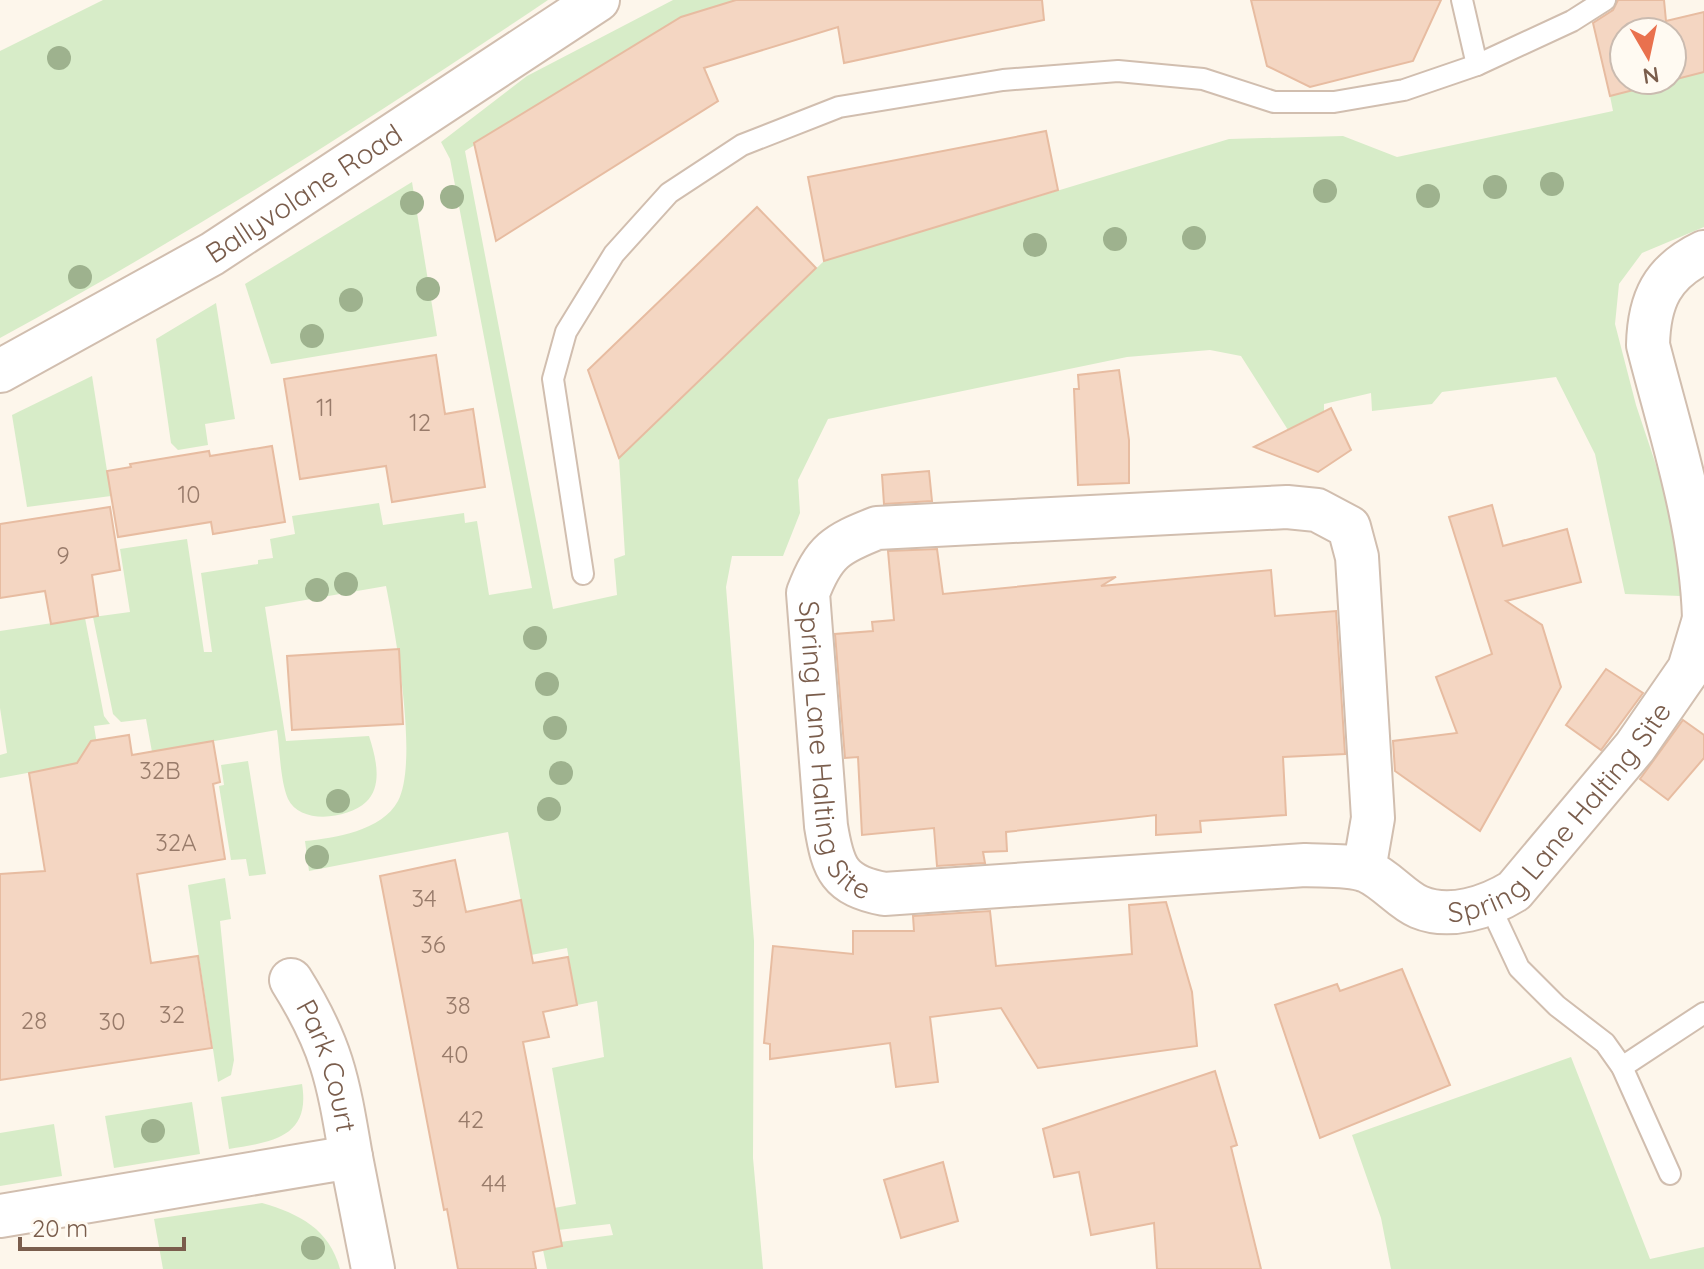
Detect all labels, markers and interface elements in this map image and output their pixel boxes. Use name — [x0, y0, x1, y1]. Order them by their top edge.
north arrow — [1608, 16, 1688, 96]
text: N — [1641, 61, 1661, 91]
street label: Ballyvolane Road — [199, 116, 408, 270]
house number: 11 — [316, 392, 334, 422]
house number: 12 — [409, 407, 431, 437]
house number: 10 — [177, 479, 201, 509]
house number: 9 — [56, 540, 70, 570]
street label: Spring Lane Halting Site — [792, 599, 876, 907]
street label: Spring Lane Halting Site — [1446, 695, 1678, 930]
house number: 32B — [139, 755, 181, 785]
house number: 32A — [155, 827, 197, 857]
house number: 34 — [411, 883, 437, 913]
house number: 36 — [420, 929, 446, 959]
house number: 38 — [445, 990, 471, 1020]
street label: Park Court — [289, 993, 364, 1135]
house number: 32 — [159, 999, 185, 1029]
house number: 28 — [21, 1005, 47, 1035]
house number: 30 — [99, 1006, 125, 1036]
house number: 40 — [442, 1039, 468, 1069]
house number: 42 — [458, 1104, 484, 1134]
house number: 44 — [481, 1168, 507, 1198]
scale bar — [20, 1201, 184, 1251]
text: 20 m — [32, 1213, 88, 1243]

